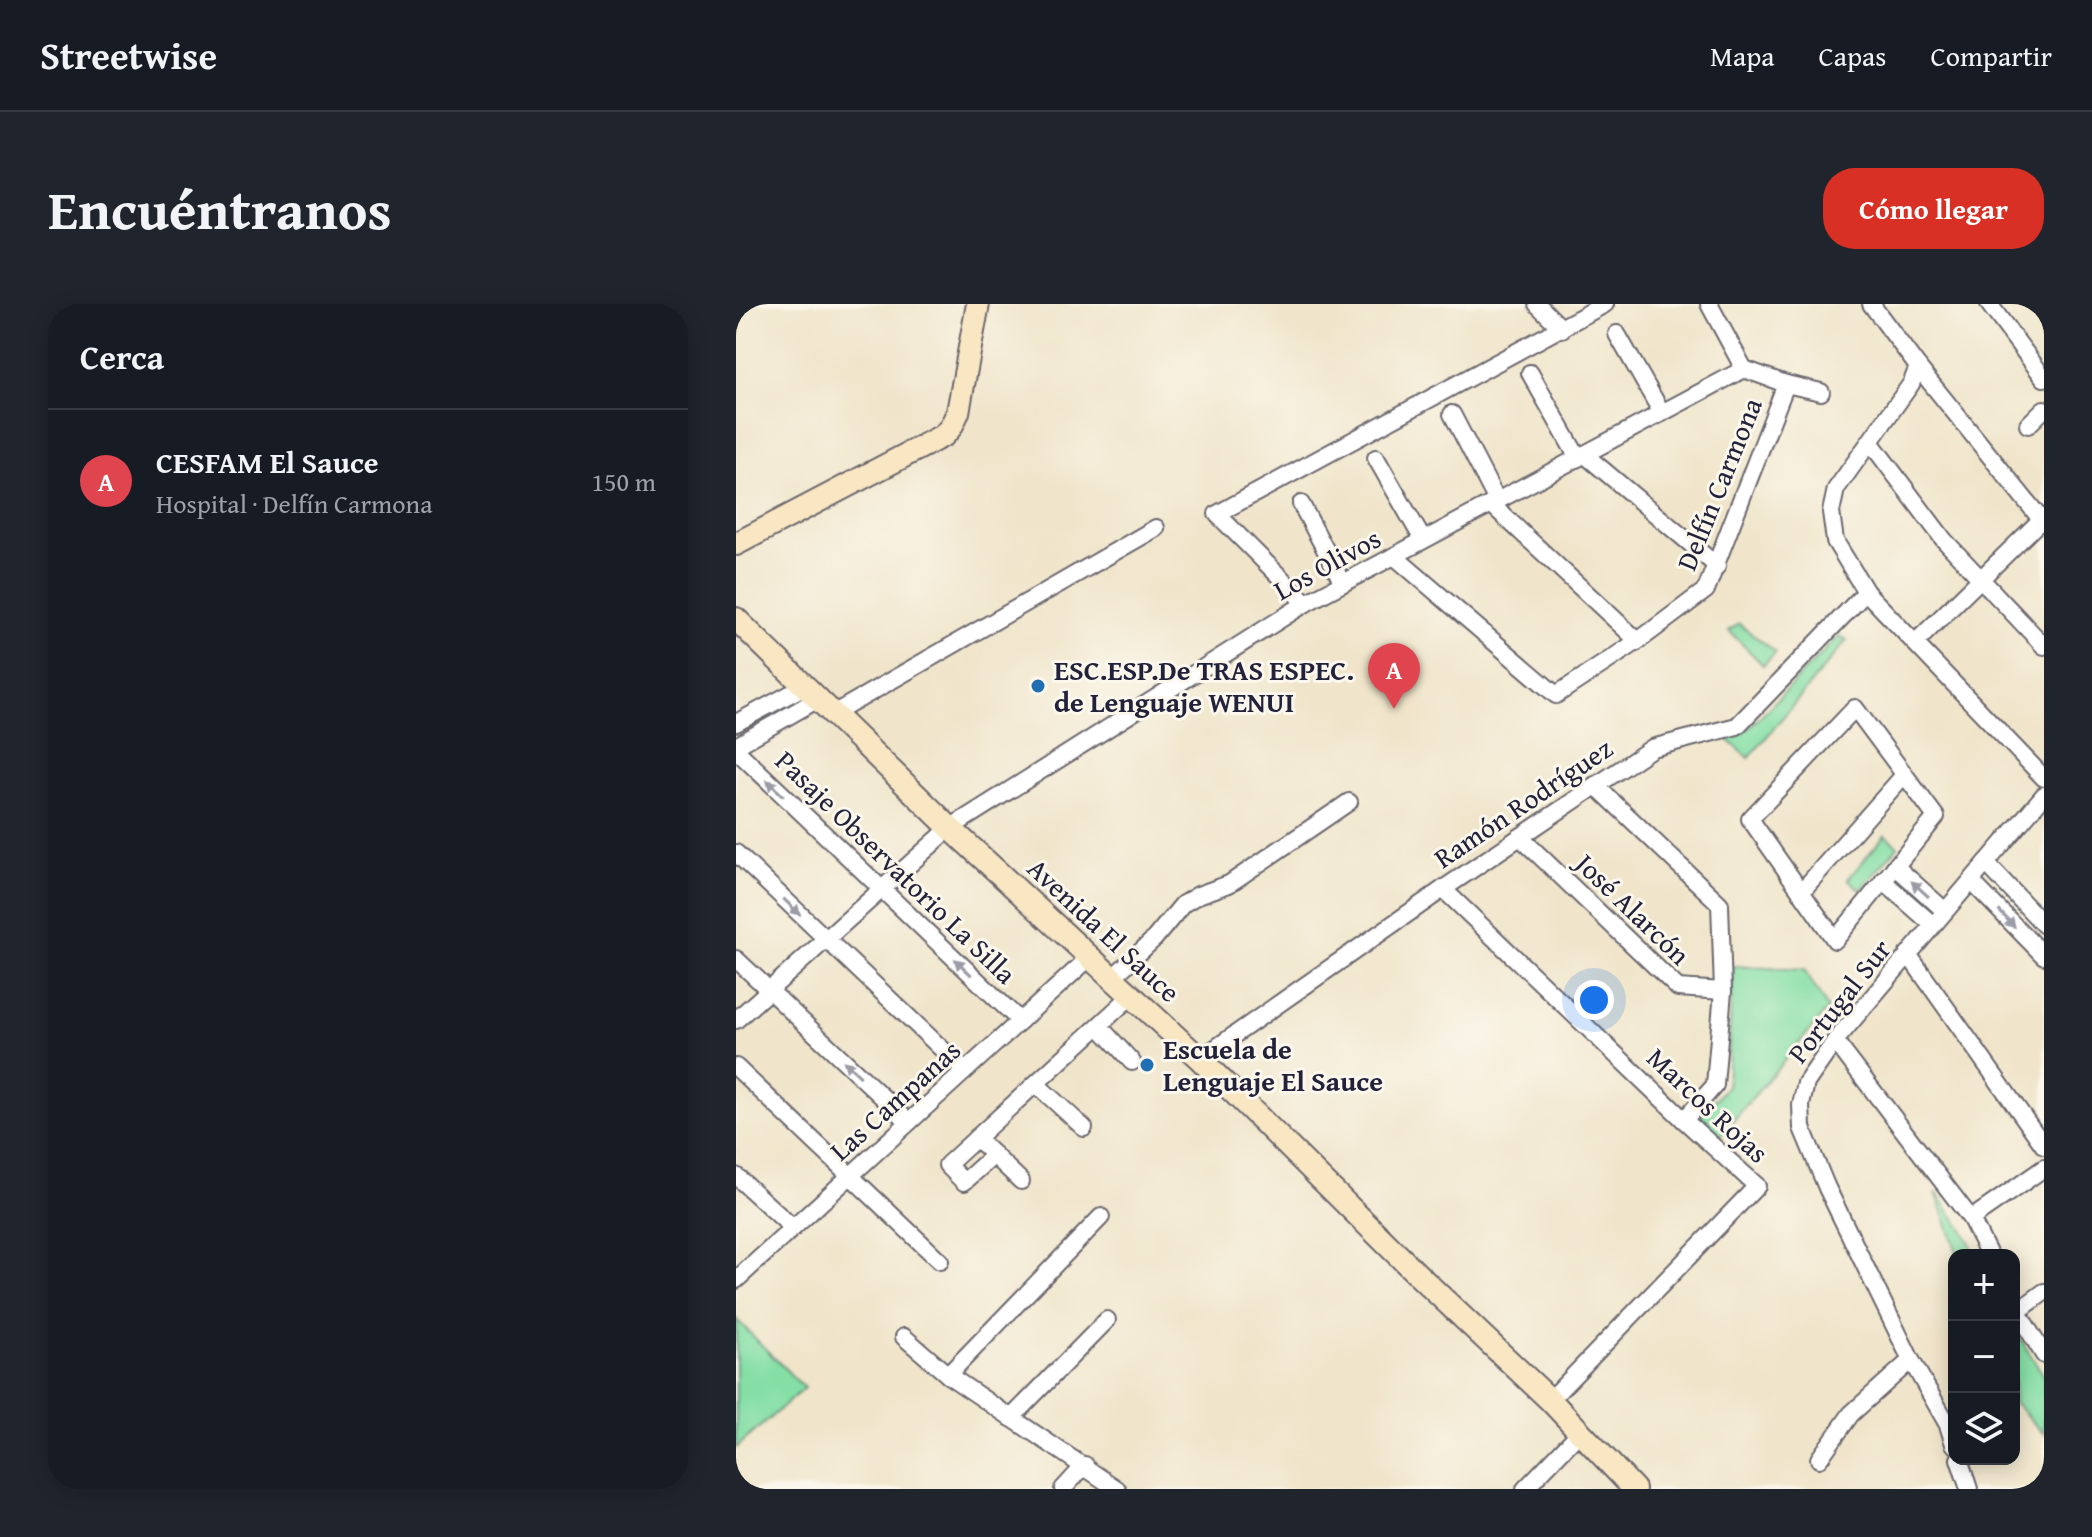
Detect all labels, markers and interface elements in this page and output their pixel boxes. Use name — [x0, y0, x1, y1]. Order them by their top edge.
text: Streetwise — [40, 27, 217, 83]
text: Mapa — [1710, 35, 1775, 76]
text: Capas — [1819, 35, 1886, 76]
text: Compartir — [1930, 35, 2052, 76]
text: Encuéntranos — [48, 167, 392, 250]
button: Cómo llegar — [1823, 168, 2044, 249]
text: Cerca — [80, 332, 164, 381]
street label: Delfín Carmona — [1665, 391, 1772, 576]
text: CESFAM El Sauce — [156, 440, 379, 484]
text: A — [98, 462, 114, 501]
text: 150 m — [591, 462, 656, 501]
text: Hospital · Delfín Carmona — [156, 484, 433, 523]
street label: Los Olivos — [1266, 517, 1388, 610]
pin: A — [1368, 643, 1420, 709]
place label: ESC.ESP.De TRAS ESPEC. de Lenguaje WENUI — [1054, 649, 1354, 722]
marker: ESC.ESP.De TRAS ESPEC. de Lenguaje WENUI — [1029, 677, 1047, 695]
street label: Ramón Rodríguez — [1425, 728, 1620, 878]
street label: Pasaje Observatorio La Silla — [767, 740, 1027, 993]
one-way arrow — [766, 779, 785, 797]
street label: José Alarcón — [1565, 841, 1700, 974]
street label: Avenida El Sauce — [1019, 848, 1190, 1011]
one-way arrow — [1911, 880, 1930, 898]
one-way arrow — [783, 898, 802, 916]
one-way arrow — [1997, 909, 2016, 928]
street label: Portugal Sur — [1777, 930, 1900, 1071]
one-way arrow — [954, 959, 973, 977]
your location — [1574, 980, 1614, 1020]
place label: Escuela de Lenguaje El Sauce — [1163, 1028, 1383, 1101]
street label: Las Campanas — [820, 1030, 969, 1170]
street label: Marcos Rojas — [1638, 1037, 1778, 1172]
marker: Escuela de Lenguaje El Sauce — [1138, 1056, 1156, 1074]
one-way arrow — [843, 1060, 862, 1078]
map controls — [1948, 1249, 2020, 1465]
button: + — [1948, 1249, 2020, 1321]
button: − — [1948, 1321, 2020, 1393]
button: layers — [1948, 1393, 2020, 1465]

